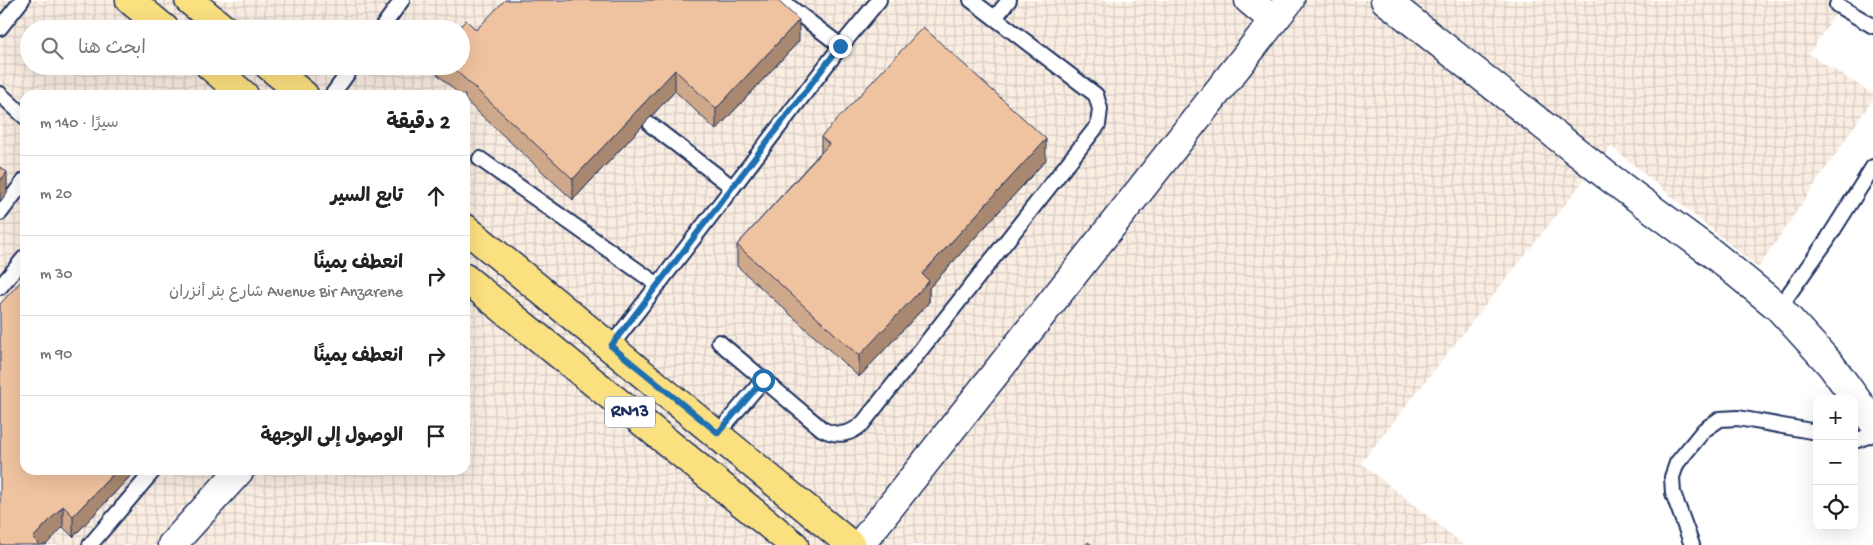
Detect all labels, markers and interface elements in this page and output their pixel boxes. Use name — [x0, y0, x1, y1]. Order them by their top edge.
search box — [20, 20, 470, 75]
icon: search — [38, 34, 66, 62]
route end — [829, 35, 852, 58]
text: ابحث هنا — [78, 38, 146, 61]
text: 2 دقيقة — [386, 112, 450, 137]
text: سيرًا · 140 m — [40, 115, 119, 134]
icon: ahead — [422, 182, 450, 210]
text: 20 m — [40, 186, 72, 205]
text: تابع السير — [331, 186, 403, 209]
text: انعطف يمينًا — [314, 253, 403, 276]
icon: right — [422, 262, 450, 290]
text: 30 m — [40, 266, 73, 285]
text: Avenue Bir Anzarene شارع بئر أنزران — [169, 284, 403, 303]
icon: right — [422, 342, 450, 370]
text: 90 m — [40, 346, 72, 365]
text: انعطف يمينًا — [314, 346, 403, 369]
route start — [752, 369, 775, 392]
map controls — [1813, 395, 1858, 530]
button: + — [1813, 395, 1858, 440]
road number: RN13 — [605, 397, 655, 428]
icon: arrive — [422, 422, 450, 450]
text: الوصول إلى الوجهة — [260, 426, 403, 449]
button: − — [1813, 440, 1858, 485]
button: locate — [1813, 485, 1858, 530]

